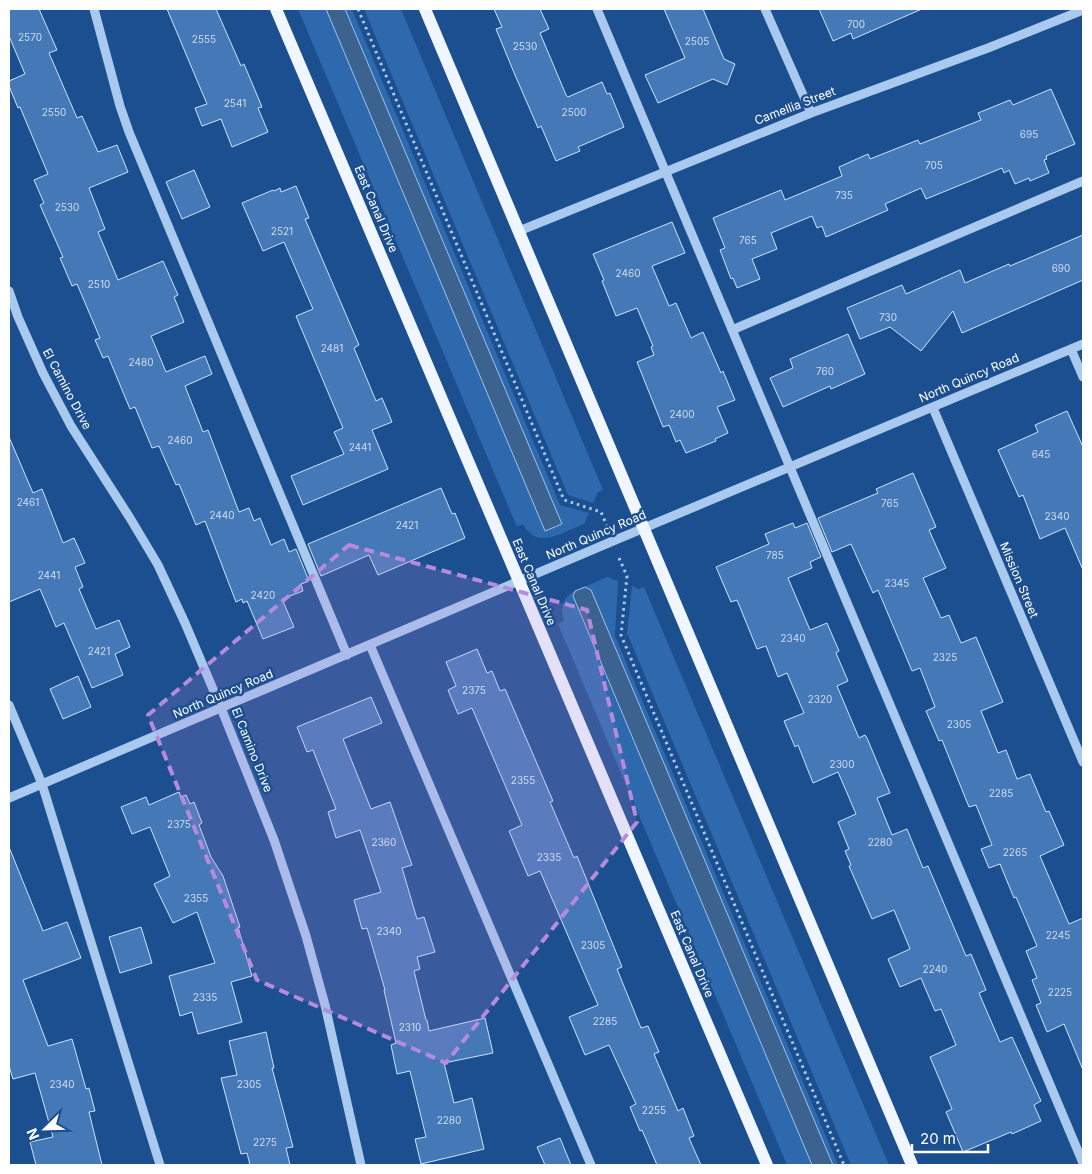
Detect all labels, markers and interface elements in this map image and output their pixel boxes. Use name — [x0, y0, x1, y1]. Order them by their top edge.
house number: 700 — [847, 18, 865, 30]
house number: 2570 — [18, 31, 42, 43]
house number: 2555 — [192, 33, 216, 45]
house number: 2505 — [685, 35, 709, 47]
house number: 2530 — [513, 40, 537, 52]
street label: Camellia Street — [752, 83, 838, 128]
house number: 2541 — [224, 97, 246, 109]
house number: 2550 — [42, 106, 66, 118]
house number: 2500 — [562, 106, 586, 118]
house number: 695 — [1020, 128, 1038, 140]
house number: 705 — [925, 159, 943, 171]
street label: East Canal Drive — [351, 163, 402, 255]
house number: 735 — [835, 189, 853, 201]
house number: 2530 — [55, 201, 79, 213]
house number: 2521 — [271, 225, 293, 237]
house number: 765 — [739, 234, 757, 246]
house number: 690 — [1052, 262, 1070, 274]
house number: 2460 — [616, 267, 640, 279]
house number: 2510 — [88, 278, 110, 290]
house number: 730 — [879, 311, 897, 323]
house number: 2481 — [321, 342, 343, 354]
street label: El Camino Drive — [40, 346, 95, 432]
street label: North Quincy Road — [916, 350, 1021, 405]
house number: 2480 — [129, 356, 153, 368]
house number: 760 — [816, 365, 834, 377]
house number: 2400 — [669, 408, 695, 420]
house number: 2460 — [168, 434, 192, 446]
house number: 2441 — [349, 441, 371, 453]
house number: 645 — [1032, 448, 1050, 460]
house number: 2461 — [17, 496, 39, 508]
house number: 765 — [881, 497, 899, 509]
street label: North Quincy Road — [543, 507, 648, 562]
house number: 2440 — [209, 509, 235, 521]
house number: 2340 — [1044, 510, 1070, 522]
house number: 2421 — [396, 519, 418, 531]
street label: East Canal Drive — [509, 536, 560, 628]
street label: Mission Street — [997, 540, 1042, 620]
house number: 785 — [766, 549, 784, 561]
house number: 2441 — [38, 569, 60, 581]
house number: 2345 — [885, 577, 909, 589]
house number: 2420 — [251, 589, 275, 601]
house number: 2340 — [780, 632, 806, 644]
house number: 2421 — [88, 645, 110, 657]
house number: 2325 — [933, 651, 957, 663]
street label: North Quincy Road — [170, 666, 275, 721]
house number: 2375 — [462, 684, 486, 696]
house number: 2320 — [808, 693, 832, 705]
street label: El Camino Drive — [229, 705, 276, 794]
house number: 2305 — [947, 718, 971, 730]
house number: 2300 — [830, 758, 854, 770]
house number: 2355 — [511, 774, 535, 786]
house number: 2285 — [989, 787, 1013, 799]
house number: 2375 — [167, 818, 191, 830]
house number: 2360 — [372, 836, 396, 848]
house number: 2280 — [868, 836, 892, 848]
house number: 2265 — [1003, 846, 1027, 858]
house number: 2335 — [537, 851, 561, 863]
house number: 2355 — [184, 892, 208, 904]
street label: East Canal Drive — [667, 908, 718, 1000]
house number: 2340 — [376, 925, 402, 937]
house number: 2245 — [1046, 929, 1070, 941]
house number: 2305 — [581, 939, 605, 951]
house number: 2240 — [923, 963, 947, 975]
house number: 2225 — [1048, 986, 1072, 998]
house number: 2335 — [193, 991, 217, 1003]
house number: 2285 — [593, 1015, 617, 1027]
house number: 2310 — [399, 1021, 421, 1033]
house number: 2340 — [49, 1078, 75, 1090]
house number: 2305 — [237, 1078, 261, 1090]
north arrow — [20, 1104, 70, 1154]
house number: 2255 — [642, 1104, 666, 1116]
house number: 2280 — [437, 1114, 461, 1126]
scale bar — [912, 1122, 988, 1154]
text: N — [23, 1126, 42, 1143]
text: 20 m — [920, 1129, 956, 1148]
house number: 2275 — [253, 1136, 277, 1148]

